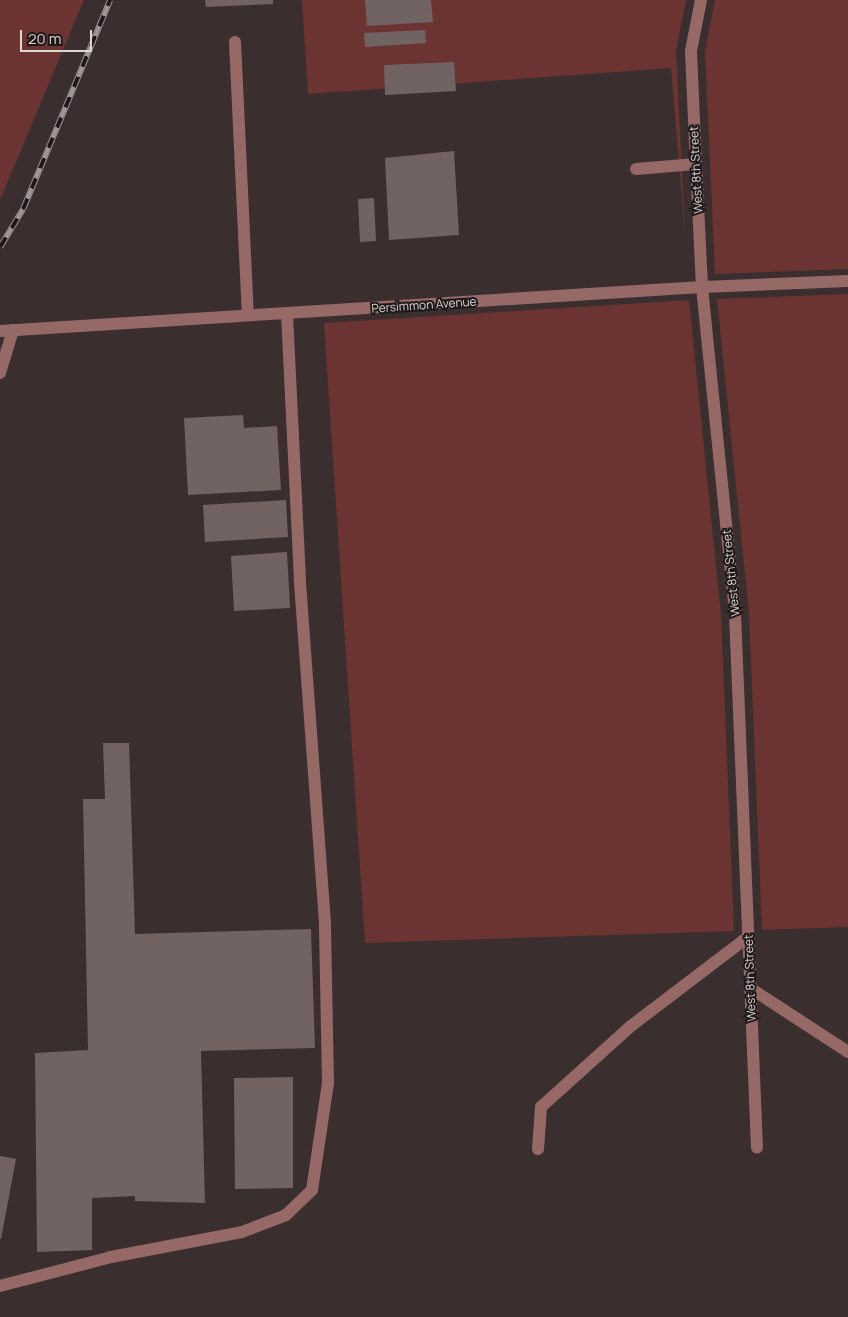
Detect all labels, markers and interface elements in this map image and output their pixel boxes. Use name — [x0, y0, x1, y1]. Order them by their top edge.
scale bar — [22, 20, 95, 52]
text: 20 m — [28, 28, 61, 49]
street label: West 8th Street — [687, 126, 705, 214]
street label: Persimmon Avenue — [371, 294, 477, 316]
street label: West 8th Street — [719, 529, 743, 617]
street label: West 8th Street — [741, 934, 759, 1022]

